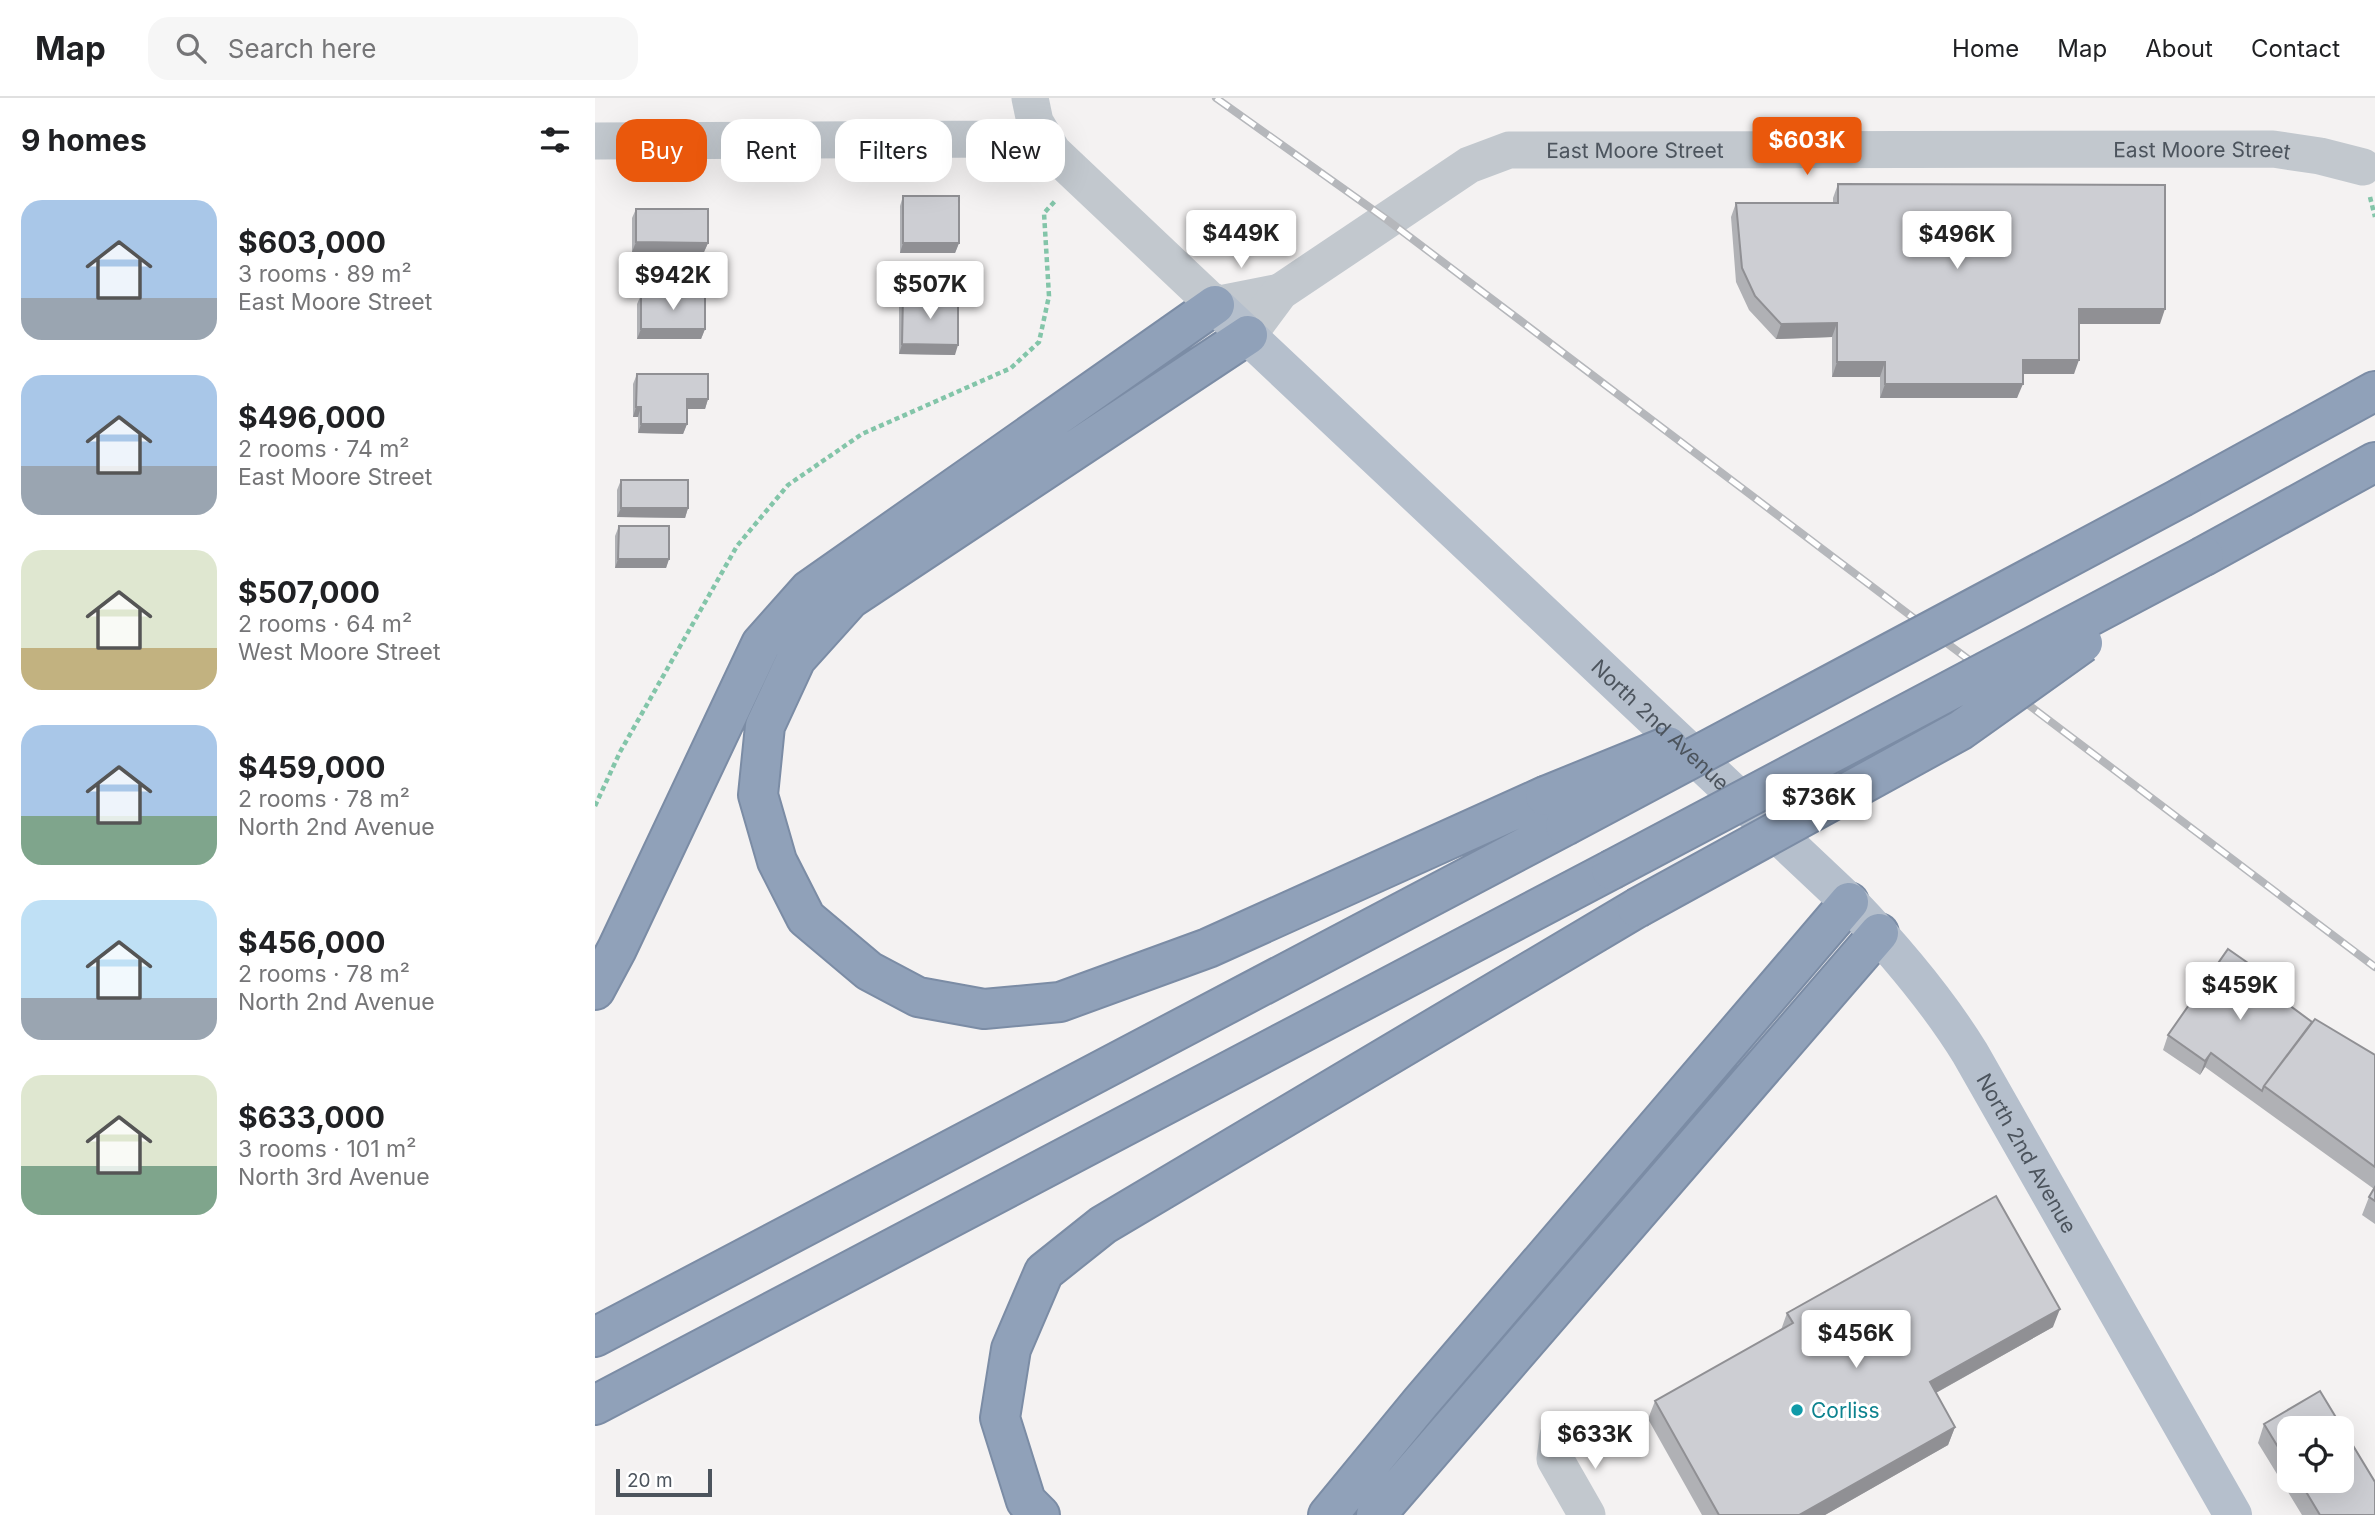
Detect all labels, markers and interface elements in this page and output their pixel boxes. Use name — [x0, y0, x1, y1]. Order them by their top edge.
search box — [148, 17, 638, 80]
text: Map — [35, 28, 106, 68]
icon: search — [172, 29, 210, 67]
text: Search here — [228, 33, 376, 64]
text: Home — [1952, 34, 2019, 63]
text: Map — [2057, 34, 2107, 63]
text: About — [2145, 34, 2213, 63]
text: Contact — [2251, 34, 2340, 63]
pin: $603K — [1758, 118, 1856, 177]
chip: Buy — [616, 119, 707, 182]
chip: Rent — [721, 119, 821, 182]
chip: Filters — [835, 119, 952, 182]
chip: New — [966, 119, 1065, 182]
icon: filters — [536, 121, 574, 159]
text: 9 homes — [21, 122, 147, 158]
text: $603K — [1769, 126, 1845, 154]
street label: East Moore Street — [2113, 136, 2292, 164]
street label: East Moore Street — [1546, 137, 1724, 162]
pin: $449K — [1192, 211, 1290, 270]
pin: $496K — [1908, 212, 2006, 271]
text: $449K — [1202, 219, 1280, 247]
text: $496K — [1918, 220, 1996, 248]
text: $603,000 — [238, 224, 386, 260]
icon: home — [77, 228, 161, 312]
pin: $942K — [624, 252, 722, 312]
text: 3 rooms · 89 m² — [238, 260, 412, 288]
text: $942K — [635, 261, 711, 289]
pin: $507K — [881, 262, 979, 321]
text: $507K — [893, 270, 967, 298]
text: East Moore Street — [238, 288, 432, 316]
text: $496,000 — [238, 399, 386, 435]
icon: home — [77, 403, 161, 487]
text: 2 rooms · 74 m² — [238, 435, 410, 463]
text: East Moore Street — [238, 463, 432, 491]
text: $507,000 — [238, 574, 380, 610]
icon: home — [77, 578, 161, 662]
text: 2 rooms · 64 m² — [238, 610, 412, 638]
text: West Moore Street — [238, 638, 440, 666]
street label: North 2nd Avenue — [1587, 654, 1735, 795]
text: $459,000 — [238, 749, 386, 785]
icon: home — [77, 753, 161, 837]
pin: $736K — [1770, 774, 1868, 834]
text: $736K — [1782, 783, 1856, 811]
text: 2 rooms · 78 m² — [238, 785, 410, 813]
text: North 2nd Avenue — [238, 813, 435, 841]
text: $456,000 — [238, 924, 386, 960]
icon: home — [77, 928, 161, 1012]
text: 2 rooms · 78 m² — [238, 960, 410, 988]
pin: $459K — [2191, 962, 2289, 1022]
text: $459K — [2202, 971, 2278, 999]
text: North 2nd Avenue — [238, 988, 435, 1016]
street label: North 2nd Avenue — [1972, 1069, 2082, 1237]
text: $633,000 — [238, 1099, 385, 1135]
icon: home — [77, 1103, 161, 1187]
text: 3 rooms · 101 m² — [238, 1135, 416, 1163]
text: North 3rd Avenue — [238, 1163, 430, 1191]
pin: $456K — [1807, 1310, 1905, 1370]
text: $456K — [1818, 1319, 1894, 1347]
place label: Corliss — [1811, 1398, 1880, 1423]
marker: Corliss — [1789, 1402, 1805, 1418]
pin: $633K — [1546, 1412, 1644, 1471]
map controls — [2277, 1416, 2354, 1493]
button: locate — [2277, 1416, 2354, 1493]
text: $633K — [1557, 1420, 1633, 1448]
scale bar — [616, 1466, 712, 1498]
text: 20 m — [627, 1469, 673, 1492]

